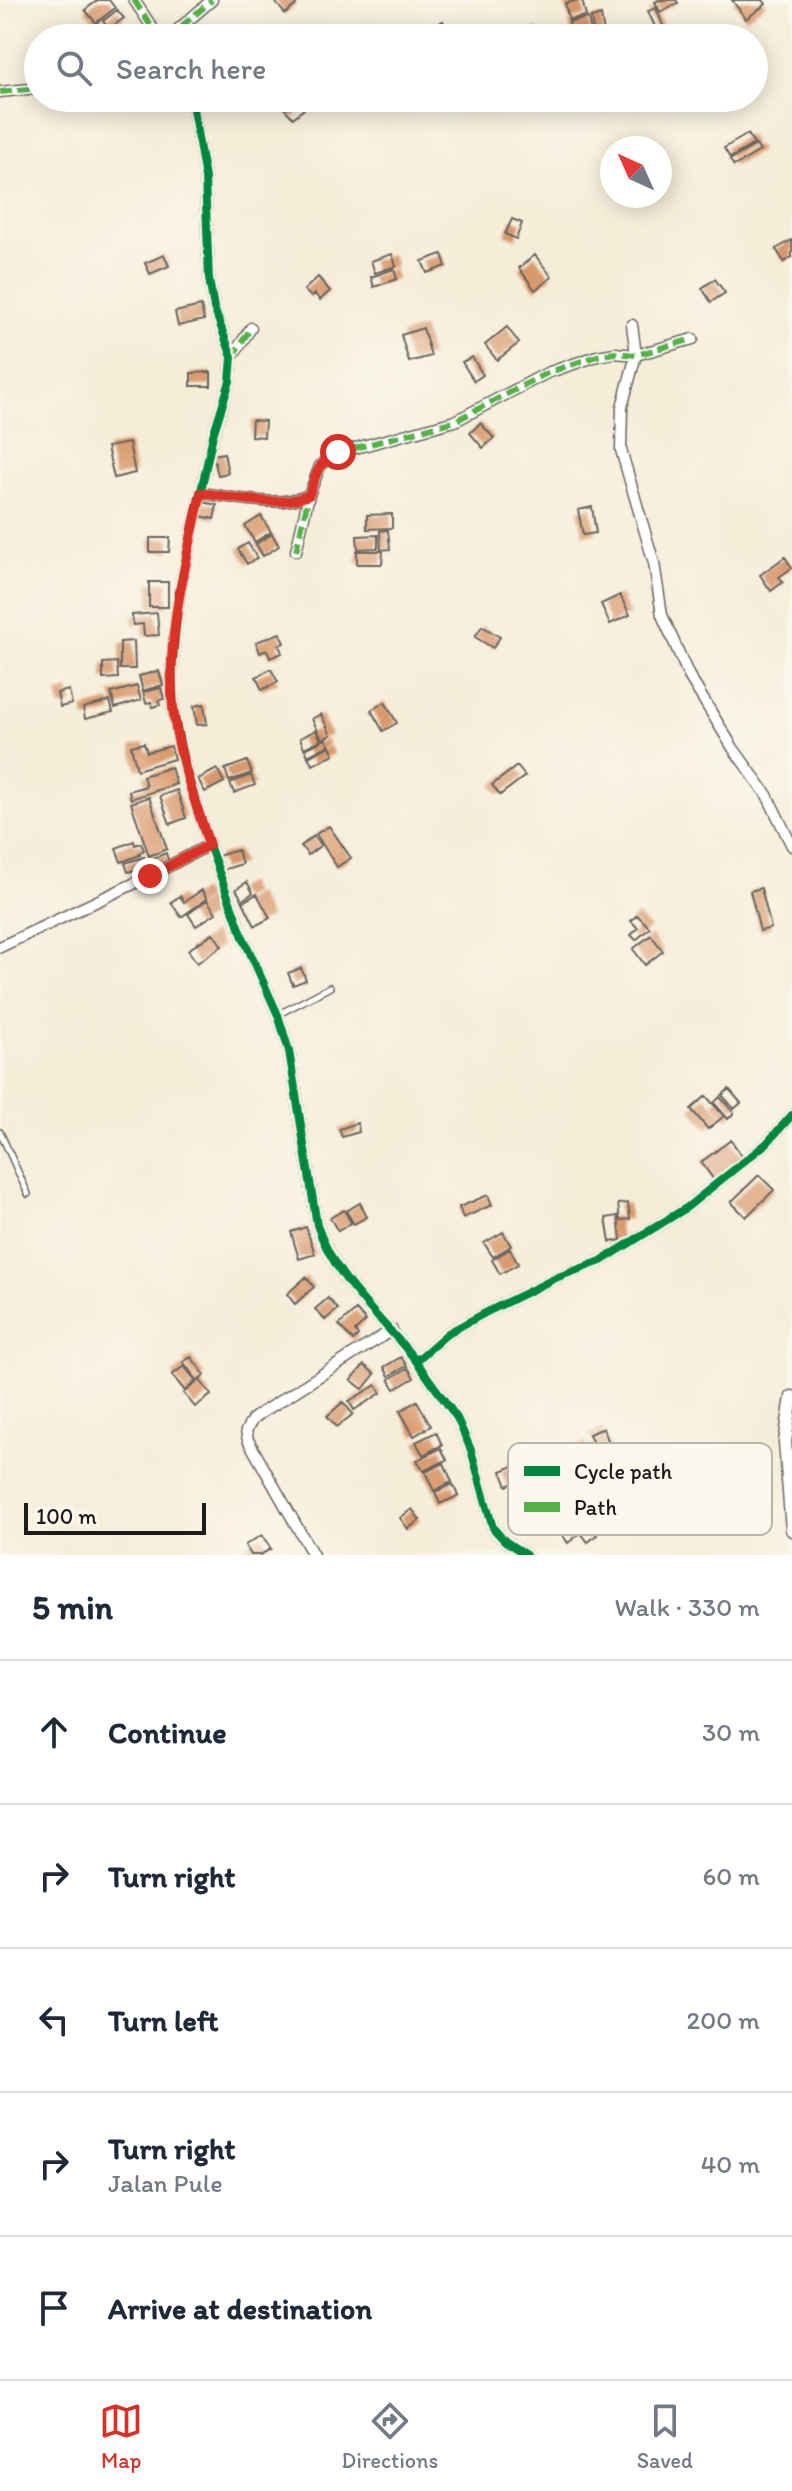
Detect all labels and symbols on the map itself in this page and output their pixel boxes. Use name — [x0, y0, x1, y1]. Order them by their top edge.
north arrow — [600, 136, 672, 208]
route start — [320, 434, 356, 470]
route end — [132, 858, 168, 894]
legend — [508, 1443, 772, 1535]
text: Cycle path — [574, 1458, 673, 1485]
text: Path — [574, 1494, 617, 1521]
scale bar — [24, 1499, 206, 1535]

